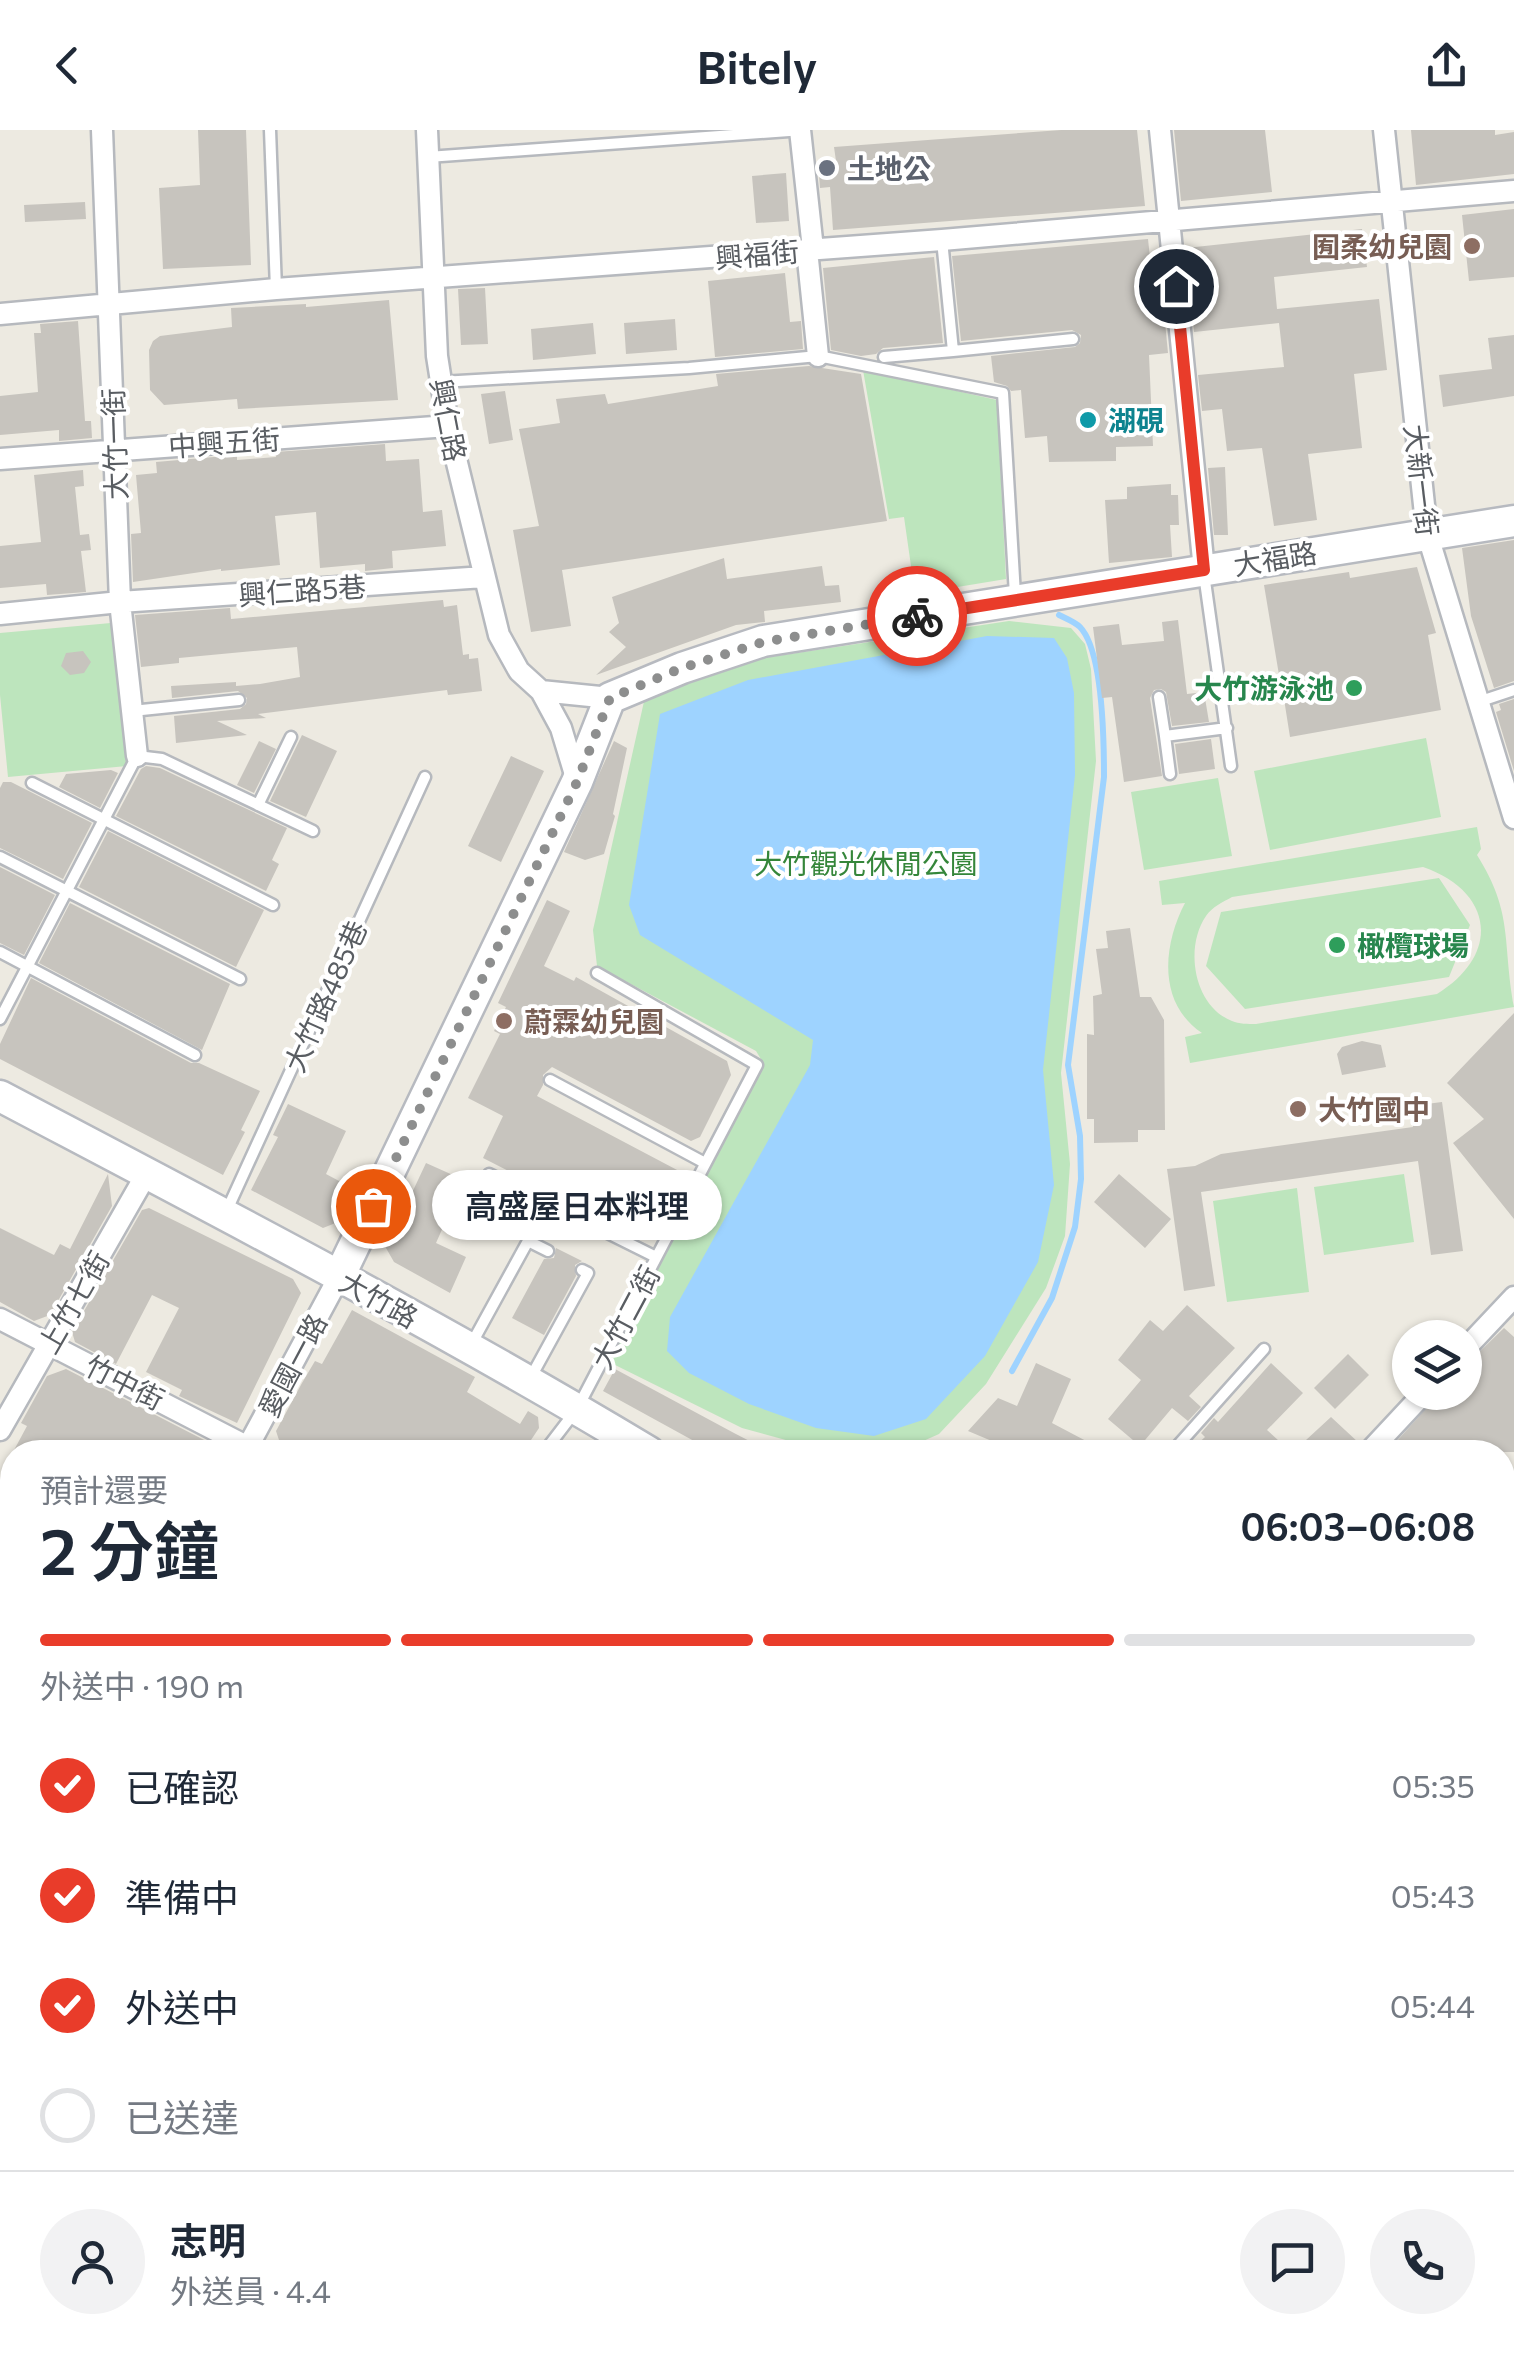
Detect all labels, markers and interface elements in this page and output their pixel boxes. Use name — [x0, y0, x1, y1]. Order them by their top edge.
icon: back — [40, 38, 95, 93]
text: Bitely — [697, 38, 817, 93]
icon: share — [1419, 38, 1474, 93]
place label: 土地公 — [847, 151, 931, 185]
marker: 土地公 — [816, 157, 838, 179]
place label: 囿柔幼兒園 — [1312, 229, 1452, 263]
street label: 興福街 — [714, 233, 800, 275]
marker: 囿柔幼兒園 — [1461, 235, 1483, 257]
pin — [1134, 244, 1219, 329]
icon: home — [1149, 259, 1204, 314]
street label: 興仁路 — [424, 376, 474, 464]
street label: 大竹一街 — [95, 387, 133, 501]
place label: 湖硯 — [1108, 403, 1164, 437]
marker: 湖硯 — [1077, 409, 1099, 431]
street label: 中興五街 — [167, 421, 281, 463]
street label: 大新一街 — [1398, 422, 1446, 538]
street label: 大福路 — [1231, 535, 1319, 581]
courier — [867, 566, 967, 666]
street label: 興仁路5巷 — [237, 569, 367, 611]
icon: bike — [890, 589, 945, 644]
place label: 大竹游泳池 — [1194, 671, 1334, 705]
marker: 大竹游泳池 — [1343, 677, 1365, 699]
park label: 大竹觀光休閒公園 — [754, 846, 978, 880]
street label: 大竹路485巷 — [277, 915, 373, 1077]
place label: 橄欖球場 — [1357, 928, 1469, 962]
marker: 橄欖球場 — [1326, 934, 1348, 956]
place label: 蔚霖幼兒園 — [524, 1004, 664, 1038]
marker: 蔚霖幼兒園 — [493, 1010, 515, 1032]
place label: 大竹國中 — [1318, 1092, 1430, 1126]
marker: 大竹國中 — [1287, 1098, 1309, 1120]
pin — [331, 1164, 416, 1249]
callout: 高盛屋日本料理 — [433, 1171, 723, 1241]
icon: bag — [346, 1179, 401, 1234]
text: 高盛屋日本料理 — [465, 1185, 689, 1225]
street label: 上竹七街 — [30, 1245, 116, 1359]
street label: 大竹二街 — [584, 1260, 666, 1374]
street label: 大竹路 — [334, 1264, 424, 1334]
street label: 愛國一路 — [251, 1308, 333, 1422]
map controls — [1392, 1320, 1482, 1410]
button: layers — [1392, 1320, 1482, 1410]
street label: 竹中街 — [80, 1348, 170, 1416]
text: 預計還要 — [40, 1469, 168, 1509]
text: 06:03–06:08 — [1240, 1502, 1475, 1549]
text: 2 分鐘 — [40, 1509, 219, 1588]
text: 外送中 · 190 m — [40, 1665, 244, 1705]
icon: check — [40, 1758, 95, 1813]
text: 已確認 — [125, 1763, 239, 1810]
text: 05:35 — [1392, 1765, 1475, 1805]
icon: check — [40, 1868, 95, 1923]
text: 準備中 — [125, 1873, 239, 1920]
text: 05:43 — [1391, 1875, 1475, 1915]
icon: check — [40, 1978, 95, 2033]
text: 外送中 — [125, 1983, 239, 2030]
text: 05:44 — [1390, 1985, 1475, 2025]
text: 已送達 — [125, 2093, 239, 2140]
button: person — [40, 2209, 145, 2314]
button: chat — [1240, 2209, 1345, 2314]
button: phone — [1370, 2209, 1475, 2314]
text: 志明 — [170, 2216, 246, 2263]
text: 外送員 · 4.4 — [170, 2270, 331, 2310]

